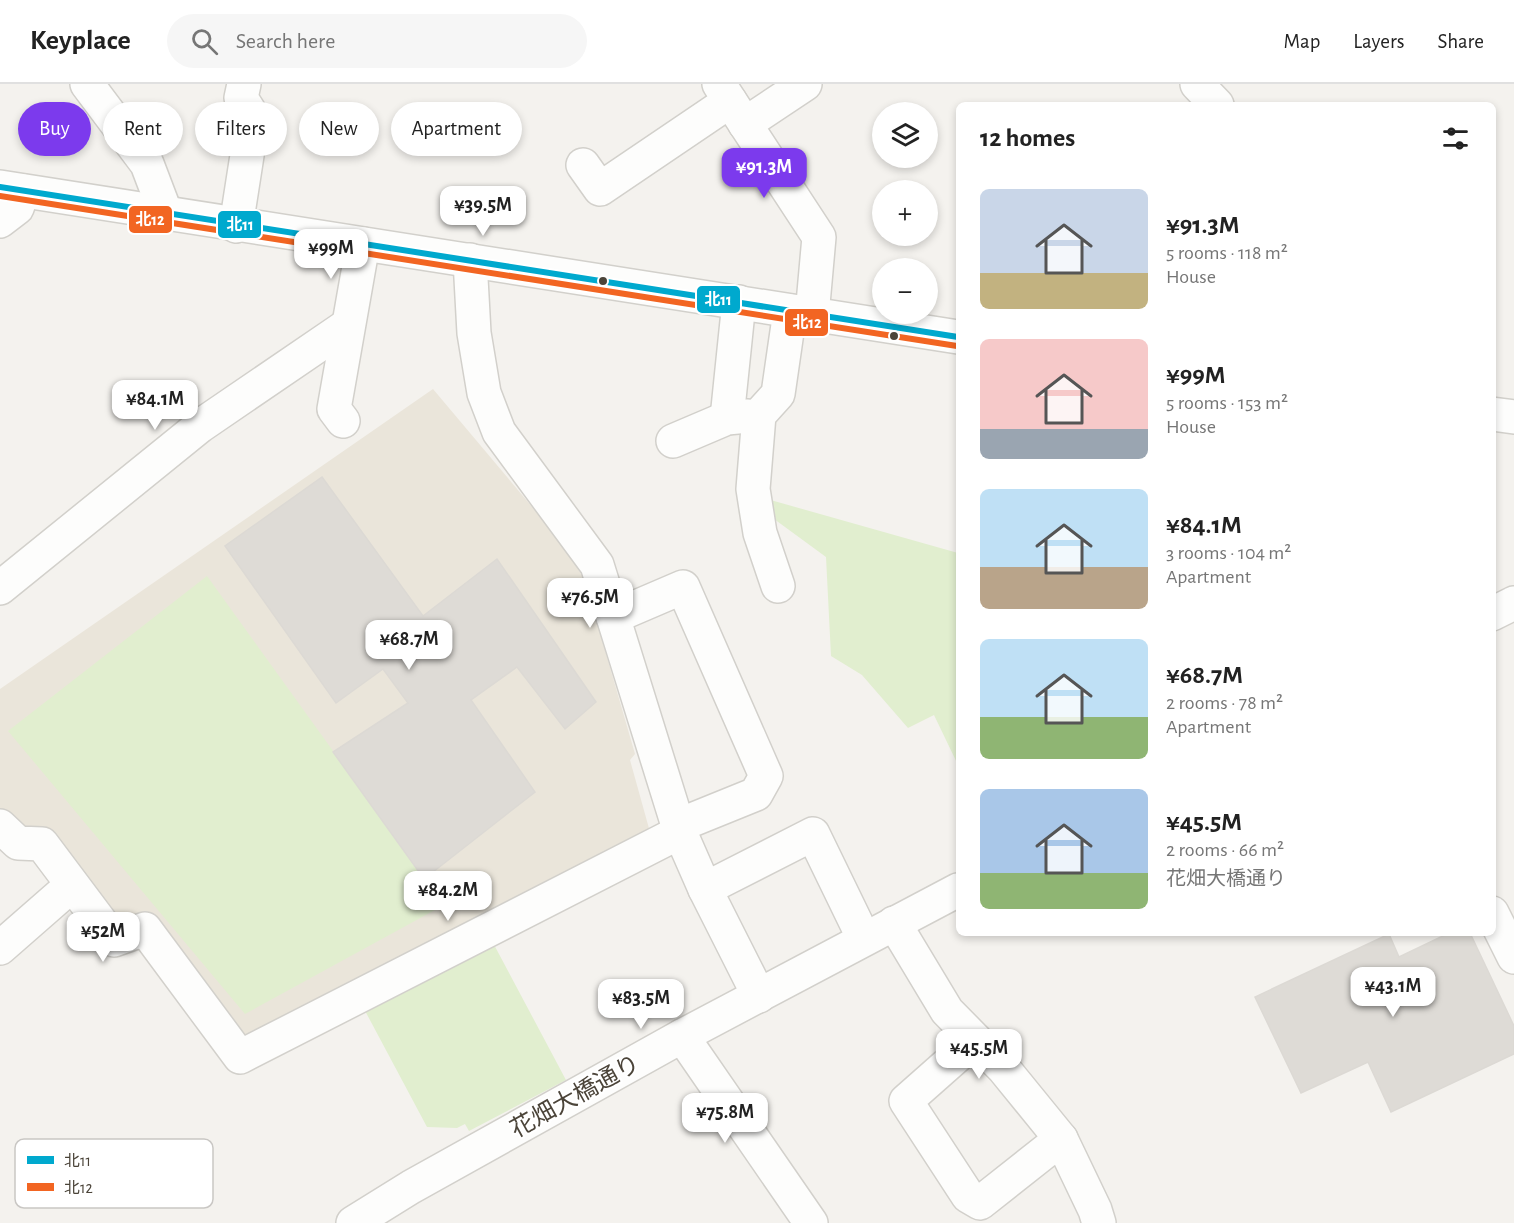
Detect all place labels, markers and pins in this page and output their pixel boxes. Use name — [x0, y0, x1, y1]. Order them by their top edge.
pin: ¥91.3M — [715, 148, 813, 199]
pin: ¥39.5M — [434, 186, 532, 237]
pin: ¥99M — [295, 229, 367, 280]
unlabelled marker — [597, 275, 609, 287]
unlabelled marker — [888, 330, 900, 342]
pin: ¥84.1M — [106, 380, 204, 431]
pin: ¥76.5M — [541, 578, 639, 629]
pin: ¥68.7M — [360, 620, 458, 671]
pin: ¥84.2M — [399, 871, 497, 922]
pin: ¥52M — [67, 912, 139, 963]
pin: ¥43.1M — [1344, 967, 1442, 1018]
pin: ¥83.5M — [592, 979, 690, 1030]
pin: ¥45.5M — [930, 1029, 1028, 1080]
pin: ¥75.8M — [676, 1093, 774, 1144]

